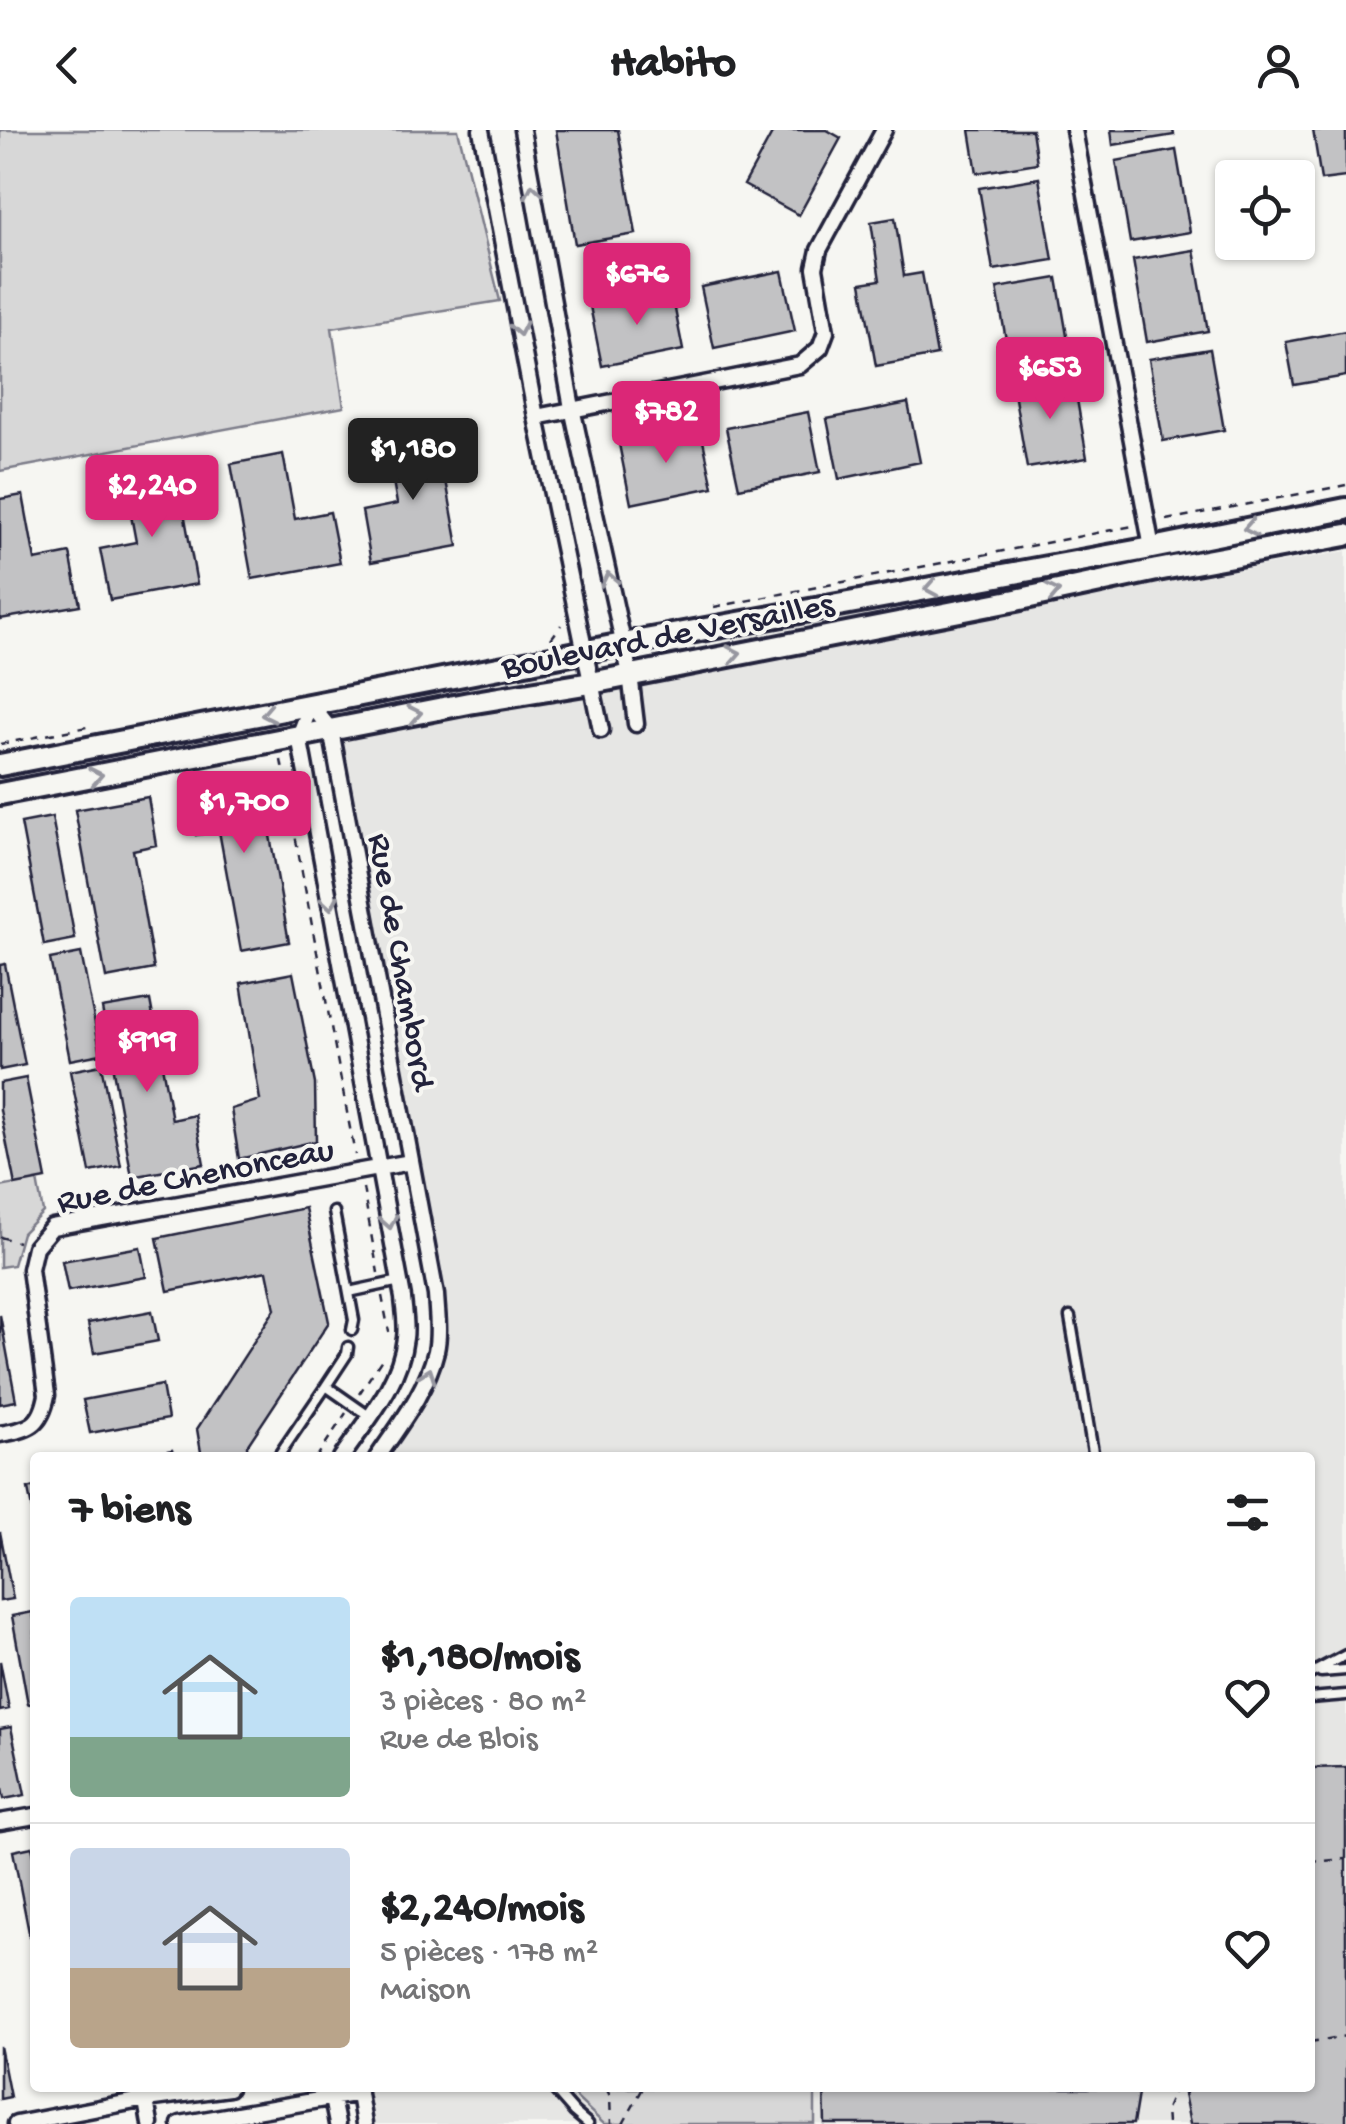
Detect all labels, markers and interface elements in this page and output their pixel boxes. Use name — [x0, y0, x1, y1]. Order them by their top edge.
icon: back — [40, 38, 95, 93]
icon: person — [1251, 38, 1306, 93]
text: Habito — [610, 39, 736, 92]
map controls — [1215, 160, 1315, 260]
button: locate — [1215, 160, 1315, 260]
one-way arrow — [523, 183, 544, 200]
pin: $676 — [578, 243, 696, 328]
text: $676 — [605, 256, 669, 294]
one-way arrow — [508, 321, 529, 337]
pin: $653 — [991, 337, 1109, 422]
text: $653 — [1018, 350, 1082, 388]
pin: $782 — [607, 381, 725, 466]
text: $782 — [634, 394, 698, 432]
pin: $1,180 — [332, 418, 494, 503]
text: $1,180 — [370, 431, 456, 469]
pin: $2,240 — [71, 455, 233, 540]
text: $2,240 — [107, 468, 197, 506]
one-way arrow — [1242, 517, 1259, 538]
one-way arrow — [600, 571, 621, 588]
one-way arrow — [923, 577, 939, 598]
one-way arrow — [1044, 583, 1061, 604]
street label: Boulevard de Versailles — [498, 586, 839, 691]
one-way arrow — [726, 644, 742, 665]
one-way arrow — [260, 702, 277, 723]
one-way arrow — [406, 704, 423, 725]
one-way arrow — [87, 766, 104, 787]
pin: $1,700 — [163, 771, 325, 856]
text: $1,700 — [199, 784, 289, 822]
street label: Rue de Chambord — [356, 831, 442, 1096]
one-way arrow — [319, 895, 340, 911]
pin: $919 — [88, 1010, 206, 1095]
text: $919 — [117, 1023, 177, 1061]
street label: Rue de Chenonceau — [54, 1131, 338, 1225]
one-way arrow — [378, 1214, 399, 1231]
one-way arrow — [416, 1367, 437, 1384]
icon: filters — [1220, 1485, 1275, 1540]
text: 7 biens — [70, 1488, 190, 1537]
text: $1,180/mois — [380, 1635, 579, 1684]
icon: home — [150, 1637, 270, 1757]
icon: heart — [1220, 1670, 1275, 1725]
text: 3 pièces · 80 m² — [380, 1684, 586, 1722]
text: Rue de Blois — [380, 1722, 537, 1760]
text: $2,240/mois — [380, 1886, 583, 1935]
icon: home — [150, 1888, 270, 2008]
icon: heart — [1220, 1921, 1275, 1976]
text: 5 pièces · 178 m² — [380, 1935, 598, 1973]
text: Maison — [380, 1973, 471, 2011]

